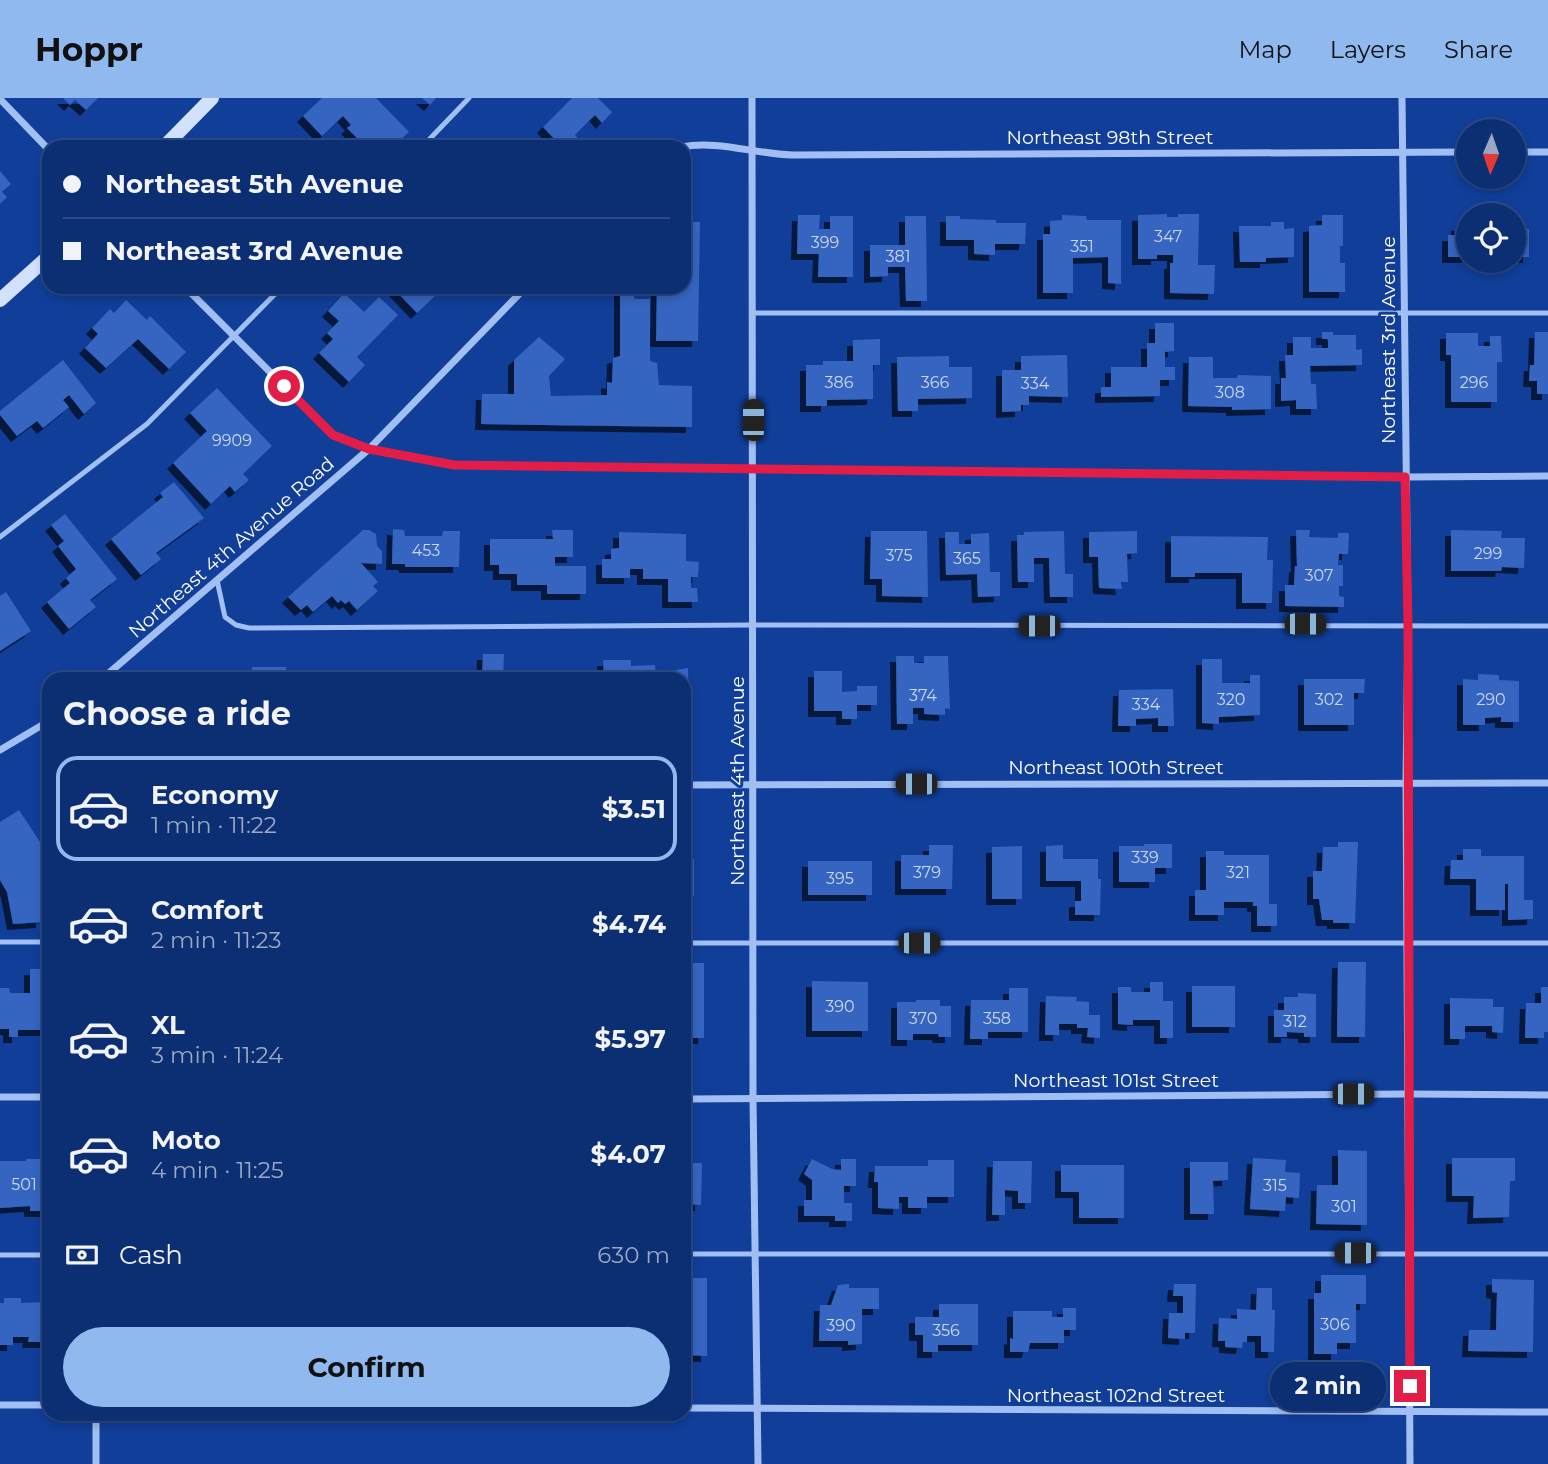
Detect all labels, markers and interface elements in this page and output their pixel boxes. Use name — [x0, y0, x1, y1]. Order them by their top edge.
text: Hoppr — [35, 29, 143, 69]
text: Map — [1238, 35, 1292, 64]
text: Layers — [1330, 35, 1406, 64]
text: Share — [1444, 35, 1513, 64]
north arrow — [1456, 119, 1526, 189]
map controls — [1456, 119, 1526, 273]
street label: Northeast 98th Street — [1007, 126, 1214, 149]
text: Northeast 5th Avenue — [105, 168, 404, 200]
button: locate — [1456, 203, 1526, 273]
house number: 347 — [1154, 227, 1182, 246]
house number: 399 — [811, 233, 839, 252]
text: Northeast 3rd Avenue — [105, 235, 403, 267]
street label: Northeast 3rd Avenue — [1377, 236, 1400, 444]
house number: 351 — [1070, 237, 1094, 256]
house number: 381 — [885, 247, 911, 266]
route start — [268, 370, 300, 402]
house number: 386 — [825, 373, 854, 392]
house number: 366 — [921, 373, 950, 392]
house number: 296 — [1460, 373, 1489, 392]
house number: 334 — [1021, 374, 1050, 393]
house number: 308 — [1215, 383, 1245, 402]
car — [743, 399, 764, 441]
house number: 9909 — [212, 431, 252, 450]
street label: Northeast 4th Avenue Road — [124, 452, 339, 643]
house number: 453 — [412, 541, 440, 560]
house number: 299 — [1474, 544, 1502, 563]
house number: 375 — [886, 546, 913, 565]
house number: 365 — [953, 549, 981, 568]
house number: 307 — [1305, 566, 1333, 585]
car — [1285, 614, 1327, 635]
car — [1019, 616, 1061, 637]
street label: Northeast 4th Avenue — [726, 676, 749, 886]
house number: 374 — [909, 686, 937, 705]
house number: 320 — [1217, 690, 1245, 709]
house number: 302 — [1315, 690, 1343, 709]
house number: 290 — [1476, 690, 1506, 709]
text: Choose a ride — [63, 694, 291, 733]
house number: 334 — [1132, 695, 1161, 714]
street label: Northeast 100th Street — [1008, 756, 1224, 779]
car — [896, 774, 938, 795]
icon: car — [67, 777, 130, 840]
text: Economy — [151, 779, 278, 811]
text: $3.51 — [602, 793, 666, 825]
text: 1 min · 11:22 — [151, 811, 277, 839]
house number: 339 — [1131, 848, 1159, 867]
house number: 379 — [913, 863, 941, 882]
house number: 321 — [1226, 863, 1250, 882]
house number: 395 — [826, 869, 854, 888]
icon: car — [67, 892, 130, 955]
text: Comfort — [151, 894, 263, 926]
text: $4.74 — [592, 908, 666, 940]
text: 2 min · 11:23 — [151, 926, 282, 954]
car — [899, 933, 941, 954]
house number: 390 — [825, 997, 855, 1016]
icon: car — [67, 1007, 130, 1070]
text: XL — [151, 1009, 185, 1041]
house number: 370 — [909, 1009, 937, 1028]
house number: 358 — [983, 1009, 1011, 1028]
house number: 312 — [1283, 1012, 1307, 1031]
text: $5.97 — [595, 1023, 666, 1055]
text: 3 min · 11:24 — [151, 1041, 283, 1069]
street label: Northeast 101st Street — [1013, 1069, 1219, 1092]
car — [1333, 1084, 1375, 1105]
icon: car — [67, 1122, 130, 1185]
text: Moto — [151, 1124, 221, 1156]
text: $4.07 — [591, 1138, 666, 1170]
text: 4 min · 11:25 — [151, 1156, 284, 1184]
house number: 501 — [11, 1175, 37, 1194]
house number: 315 — [1263, 1176, 1287, 1195]
house number: 301 — [1331, 1197, 1357, 1216]
icon: cash — [63, 1236, 101, 1274]
text: Cash — [119, 1239, 183, 1271]
text: 630 m — [597, 1241, 670, 1269]
car — [1335, 1243, 1377, 1264]
house number: 306 — [1320, 1315, 1350, 1334]
house number: 390 — [826, 1316, 856, 1335]
house number: 356 — [932, 1321, 960, 1340]
button: Confirm — [63, 1327, 670, 1407]
callout: 2 min — [1270, 1362, 1386, 1410]
route end — [1394, 1370, 1426, 1402]
text: 2 min — [1294, 1372, 1362, 1400]
street label: Northeast 102nd Street — [1007, 1384, 1226, 1407]

